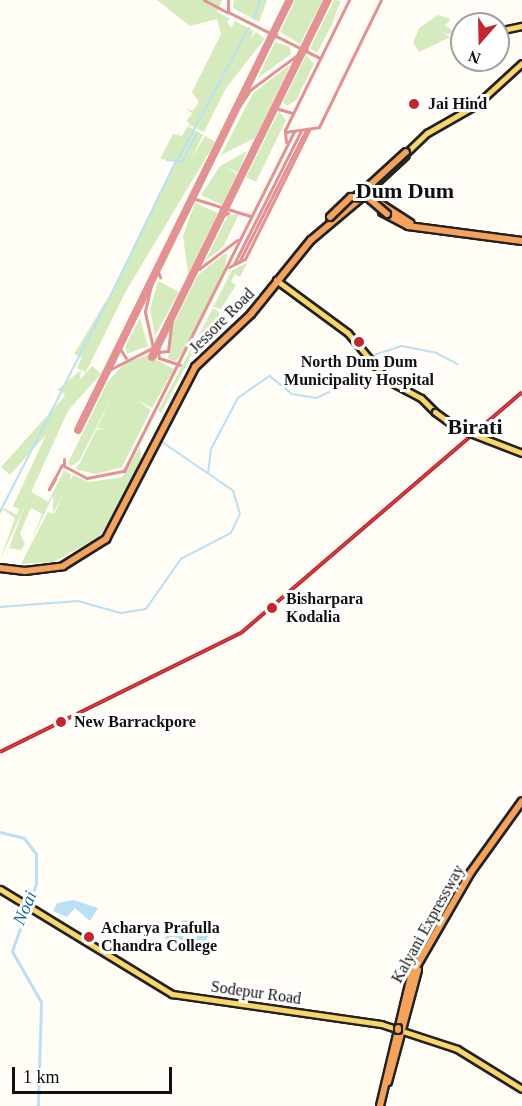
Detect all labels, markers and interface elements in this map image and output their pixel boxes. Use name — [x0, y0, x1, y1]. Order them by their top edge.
north arrow — [450, 12, 510, 72]
text: N — [466, 48, 483, 67]
place label: Jai Hind — [428, 94, 487, 114]
marker: Jai Hind — [405, 95, 423, 113]
district label: Dum Dum — [356, 178, 454, 204]
street label: Jessore Road — [186, 285, 258, 357]
marker: North Dum Dum Municipality Hospital — [350, 333, 368, 351]
place label: North Dum Dum Municipality Hospital — [284, 352, 434, 390]
district label: Birati — [448, 414, 502, 440]
place label: Bisharpara Kodalia — [286, 589, 363, 627]
marker: Bisharpara Kodalia — [263, 599, 281, 617]
place label: New Barrackpore — [74, 712, 196, 732]
marker: New Barrackpore — [52, 713, 70, 731]
street label: Kalyani Expressway — [388, 862, 468, 986]
water label: Noai — [8, 888, 42, 928]
place label: Acharya Prafulla Chandra College — [101, 918, 220, 956]
marker: Acharya Prafulla Chandra College — [82, 930, 96, 944]
street label: Sodepur Road — [210, 977, 302, 1009]
scale bar — [15, 1055, 176, 1093]
text: 1 km — [23, 1067, 60, 1087]

